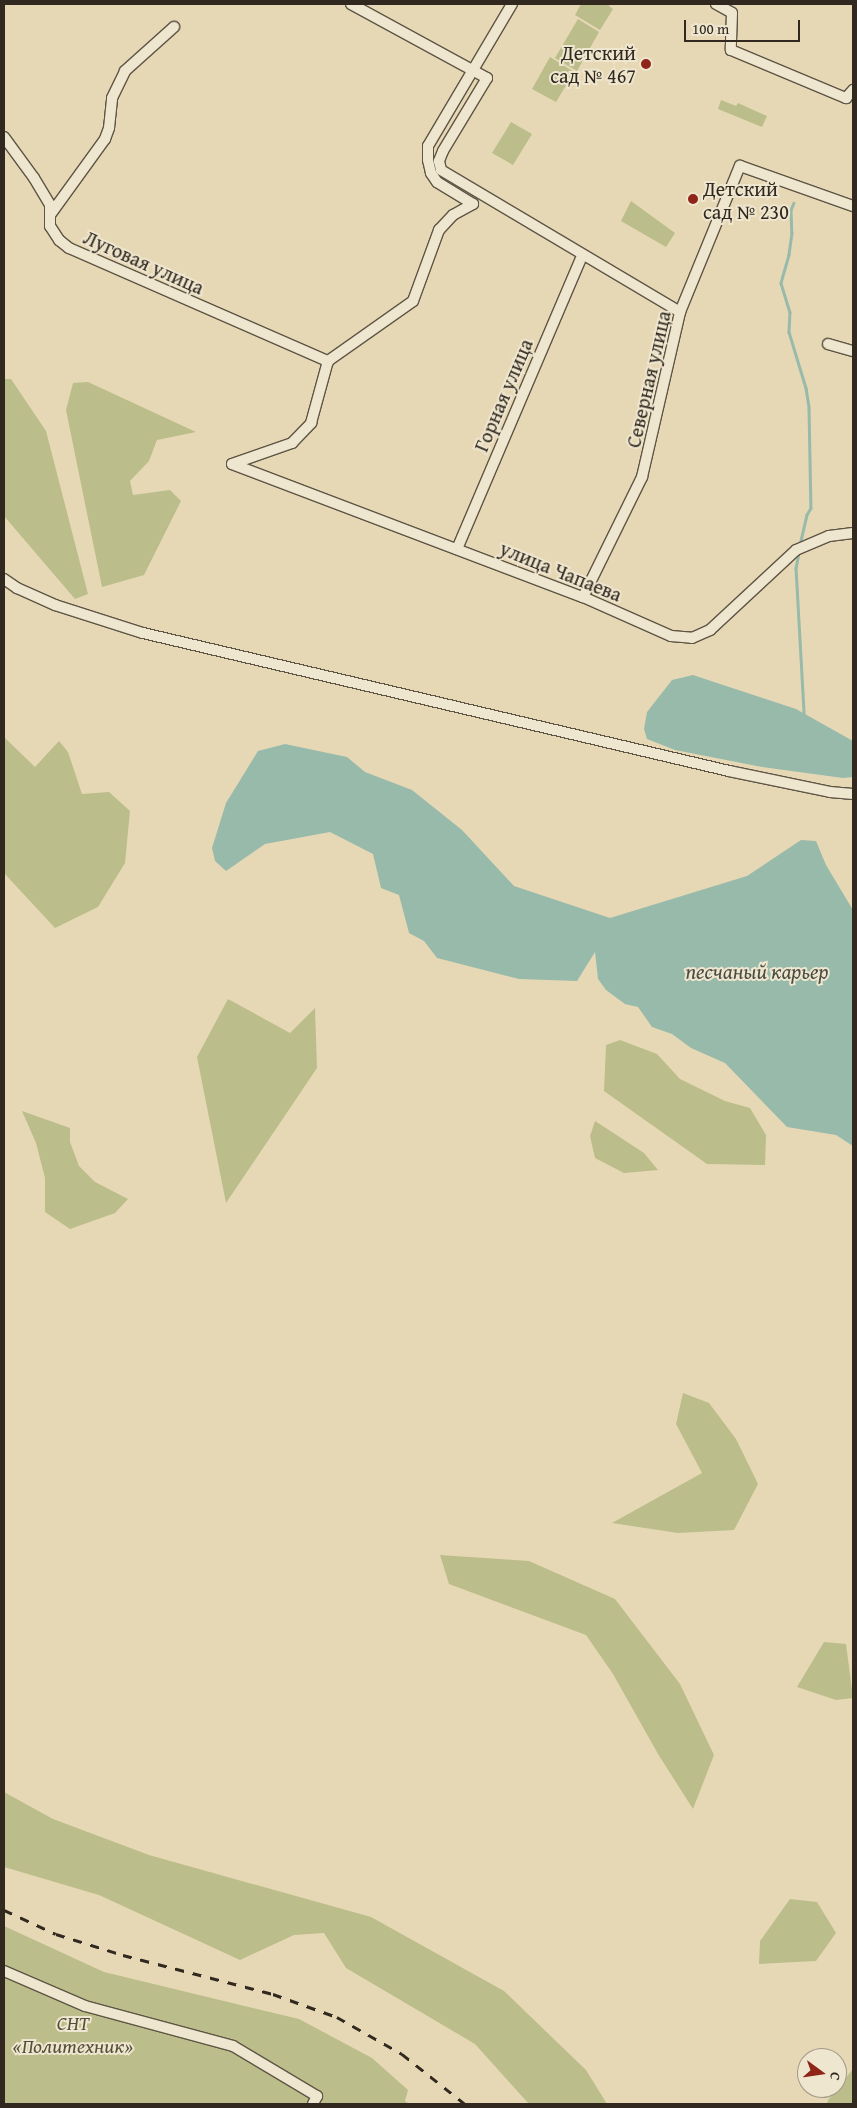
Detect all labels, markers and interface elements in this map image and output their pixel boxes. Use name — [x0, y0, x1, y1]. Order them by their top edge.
scale bar — [687, 10, 803, 42]
text: 100 m — [692, 18, 729, 39]
place label: Детский сад № 467 — [550, 40, 636, 87]
marker: Детский сад № 467 — [640, 58, 652, 70]
place label: Детский сад № 230 — [703, 176, 789, 223]
marker: Детский сад № 230 — [687, 193, 699, 205]
street label: Луговая улица — [80, 225, 208, 299]
street label: Северная улица — [621, 308, 675, 450]
street label: Горная улица — [468, 335, 538, 455]
street label: улица Чапаева — [496, 536, 626, 606]
water label: песчаный карьер — [685, 959, 829, 985]
park label: СНТ «Политехник» — [13, 2011, 133, 2058]
north arrow — [797, 2048, 847, 2098]
text: С — [825, 2070, 846, 2083]

